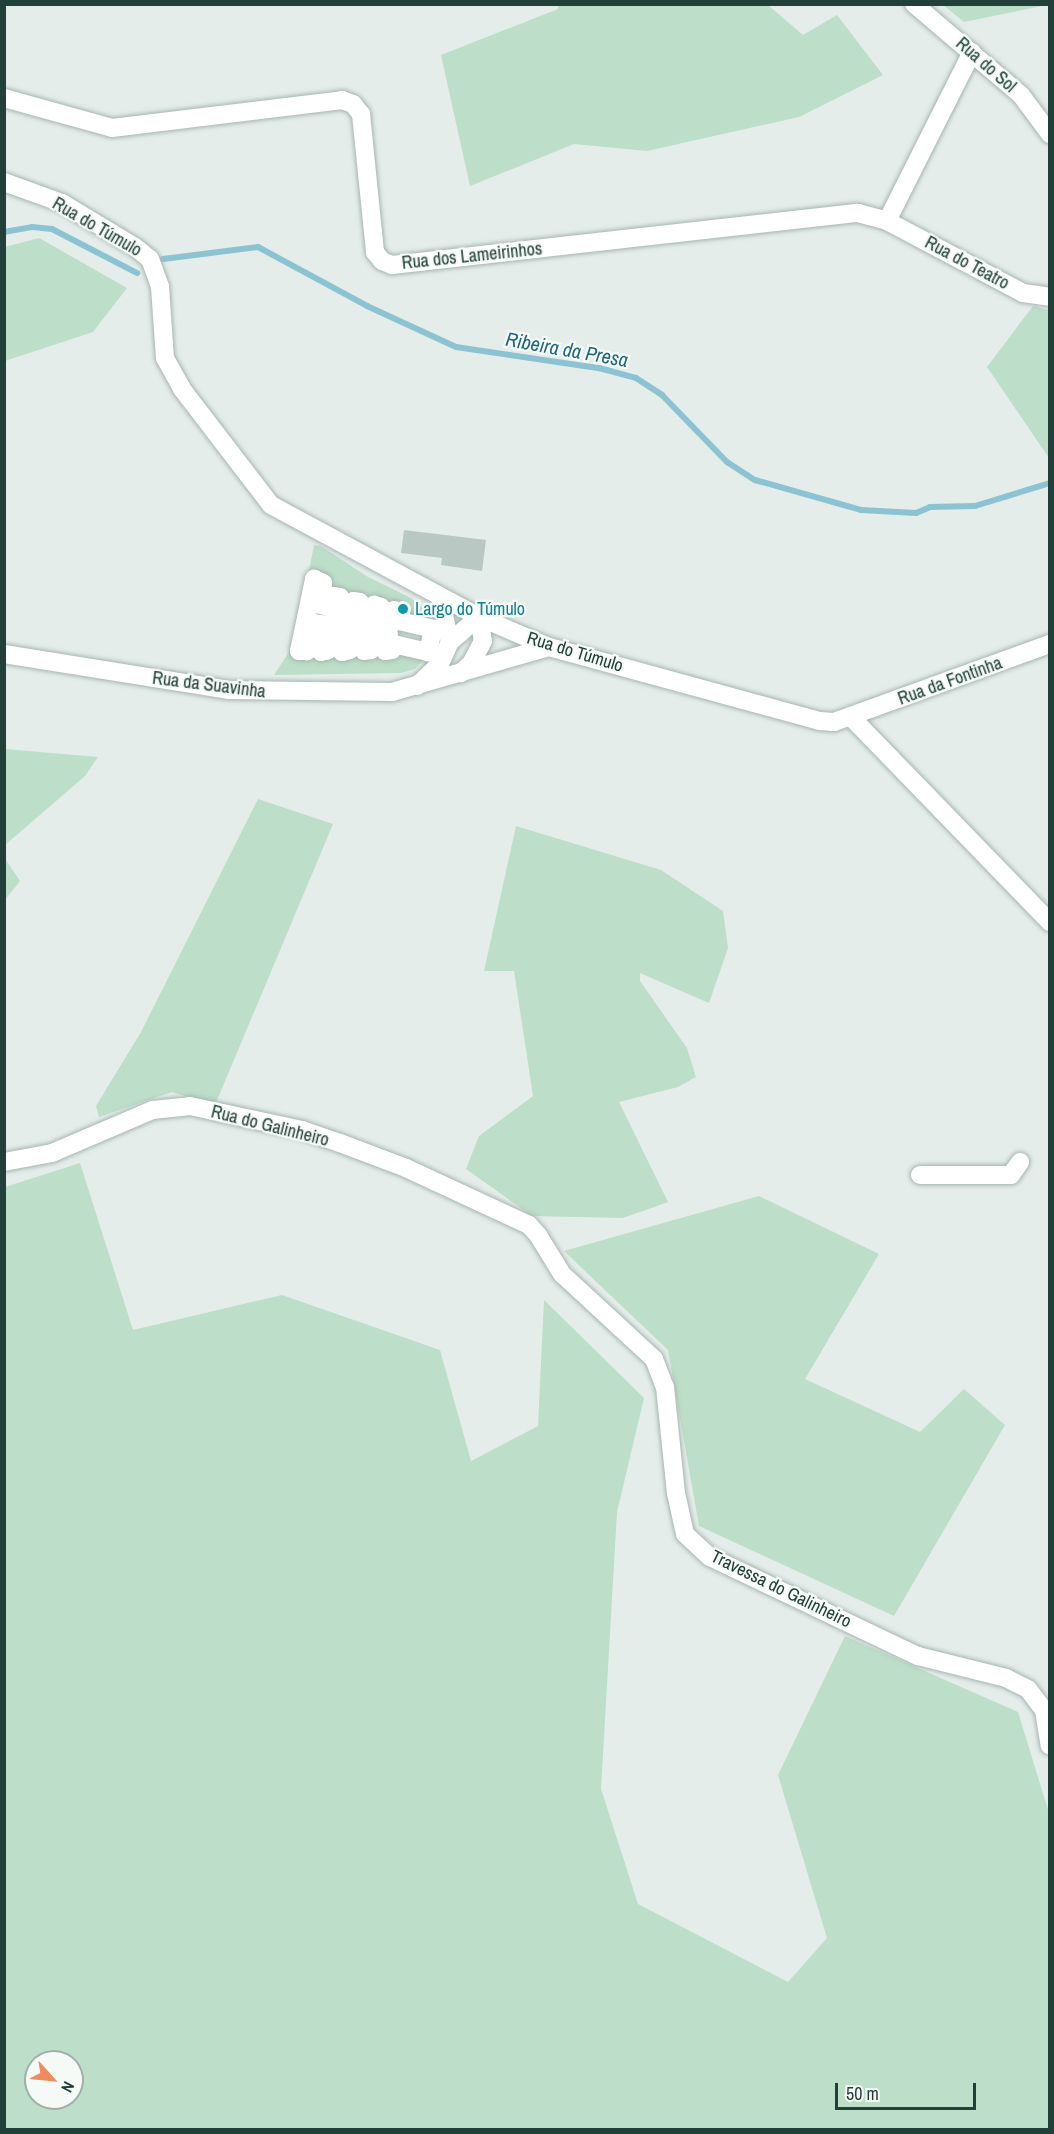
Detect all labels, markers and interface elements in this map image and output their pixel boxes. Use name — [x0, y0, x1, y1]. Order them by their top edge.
street label: Rua do Sol — [951, 33, 1021, 97]
street label: Rua do Túmulo — [48, 193, 146, 261]
street label: Rua do Teatro — [921, 232, 1013, 294]
street label: Rua dos Lameirinhos — [401, 238, 543, 274]
water label: Ribeira da Presa — [504, 326, 630, 372]
place label: Largo do Túmulo — [415, 598, 525, 620]
marker: Largo do Túmulo — [396, 602, 410, 616]
street label: Rua do Túmulo — [524, 627, 626, 677]
street label: Rua da Fontinha — [895, 652, 1005, 710]
street label: Rua da Suavinha — [151, 667, 267, 703]
street label: Rua do Galinheiro — [209, 1101, 331, 1151]
street label: Travessa do Galinheiro — [707, 1546, 855, 1632]
north arrow — [24, 2050, 84, 2110]
scale bar — [838, 2071, 979, 2109]
text: N — [56, 2078, 80, 2096]
text: 50 m — [846, 2081, 879, 2106]

